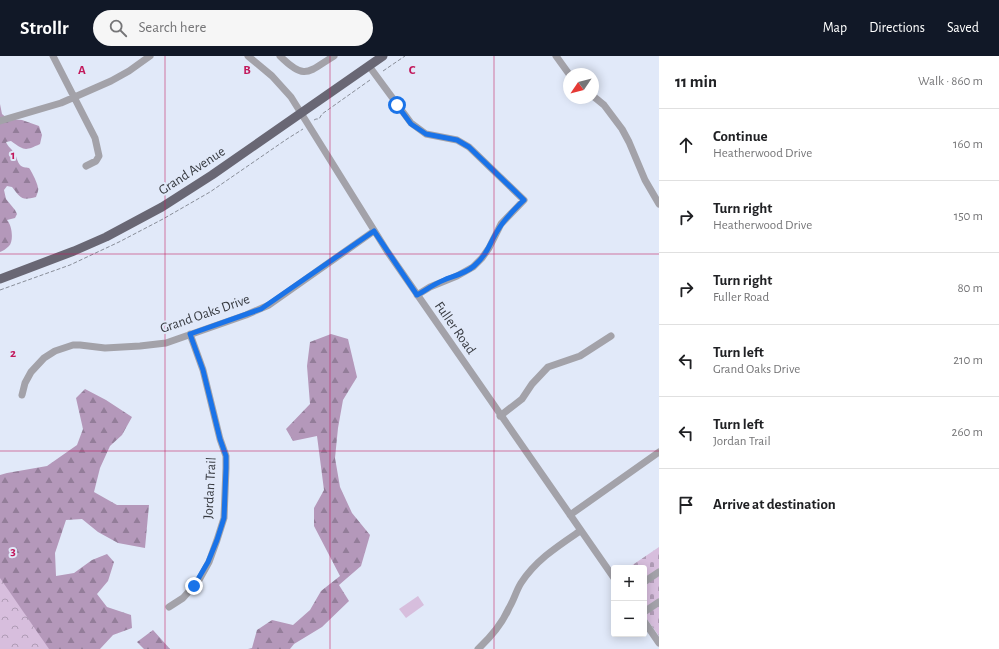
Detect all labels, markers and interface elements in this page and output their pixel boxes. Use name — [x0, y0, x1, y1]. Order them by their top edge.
search box — [93, 10, 373, 46]
icon: search — [107, 17, 129, 39]
text: Strollr — [20, 19, 69, 38]
text: Search here — [139, 20, 206, 35]
text: Map — [823, 21, 847, 35]
text: Directions — [869, 21, 925, 35]
text: Saved — [947, 21, 979, 35]
text: A — [78, 64, 86, 77]
text: B — [243, 64, 251, 77]
text: C — [409, 64, 416, 77]
north arrow — [563, 68, 599, 104]
text: 11 min — [675, 73, 717, 90]
text: Walk · 860 m — [918, 75, 983, 88]
route start — [388, 96, 406, 114]
text: Continue — [713, 129, 768, 144]
icon: ahead — [675, 134, 697, 156]
text: 160 m — [953, 138, 983, 151]
street label: Grand Avenue — [156, 144, 228, 198]
text: Heatherwood Drive — [713, 147, 812, 160]
text: 1 — [11, 149, 15, 162]
text: Turn right — [713, 201, 772, 216]
icon: right — [675, 206, 697, 228]
text: 150 m — [954, 210, 983, 223]
text: Heatherwood Drive — [713, 219, 812, 232]
text: Turn right — [713, 273, 772, 288]
icon: right — [675, 278, 697, 300]
text: 80 m — [957, 282, 983, 295]
text: Fuller Road — [713, 291, 769, 304]
street label: Grand Oaks Drive — [158, 292, 252, 336]
street label: Fuller Road — [432, 299, 478, 357]
text: Turn left — [713, 345, 764, 360]
text: 2 — [10, 347, 16, 360]
icon: left — [675, 350, 697, 372]
text: 210 m — [953, 354, 983, 367]
text: Grand Oaks Drive — [713, 363, 800, 376]
text: Turn left — [713, 417, 764, 432]
icon: left — [675, 422, 697, 444]
text: 260 m — [952, 426, 983, 439]
text: Jordan Trail — [713, 435, 771, 448]
street label: Jordan Trail — [201, 457, 219, 519]
icon: arrive — [675, 494, 697, 516]
text: Arrive at destination — [713, 497, 836, 512]
text: 3 — [10, 545, 16, 558]
map controls — [611, 565, 647, 637]
button: + — [611, 565, 647, 601]
route end — [185, 577, 203, 595]
button: − — [611, 601, 647, 637]

